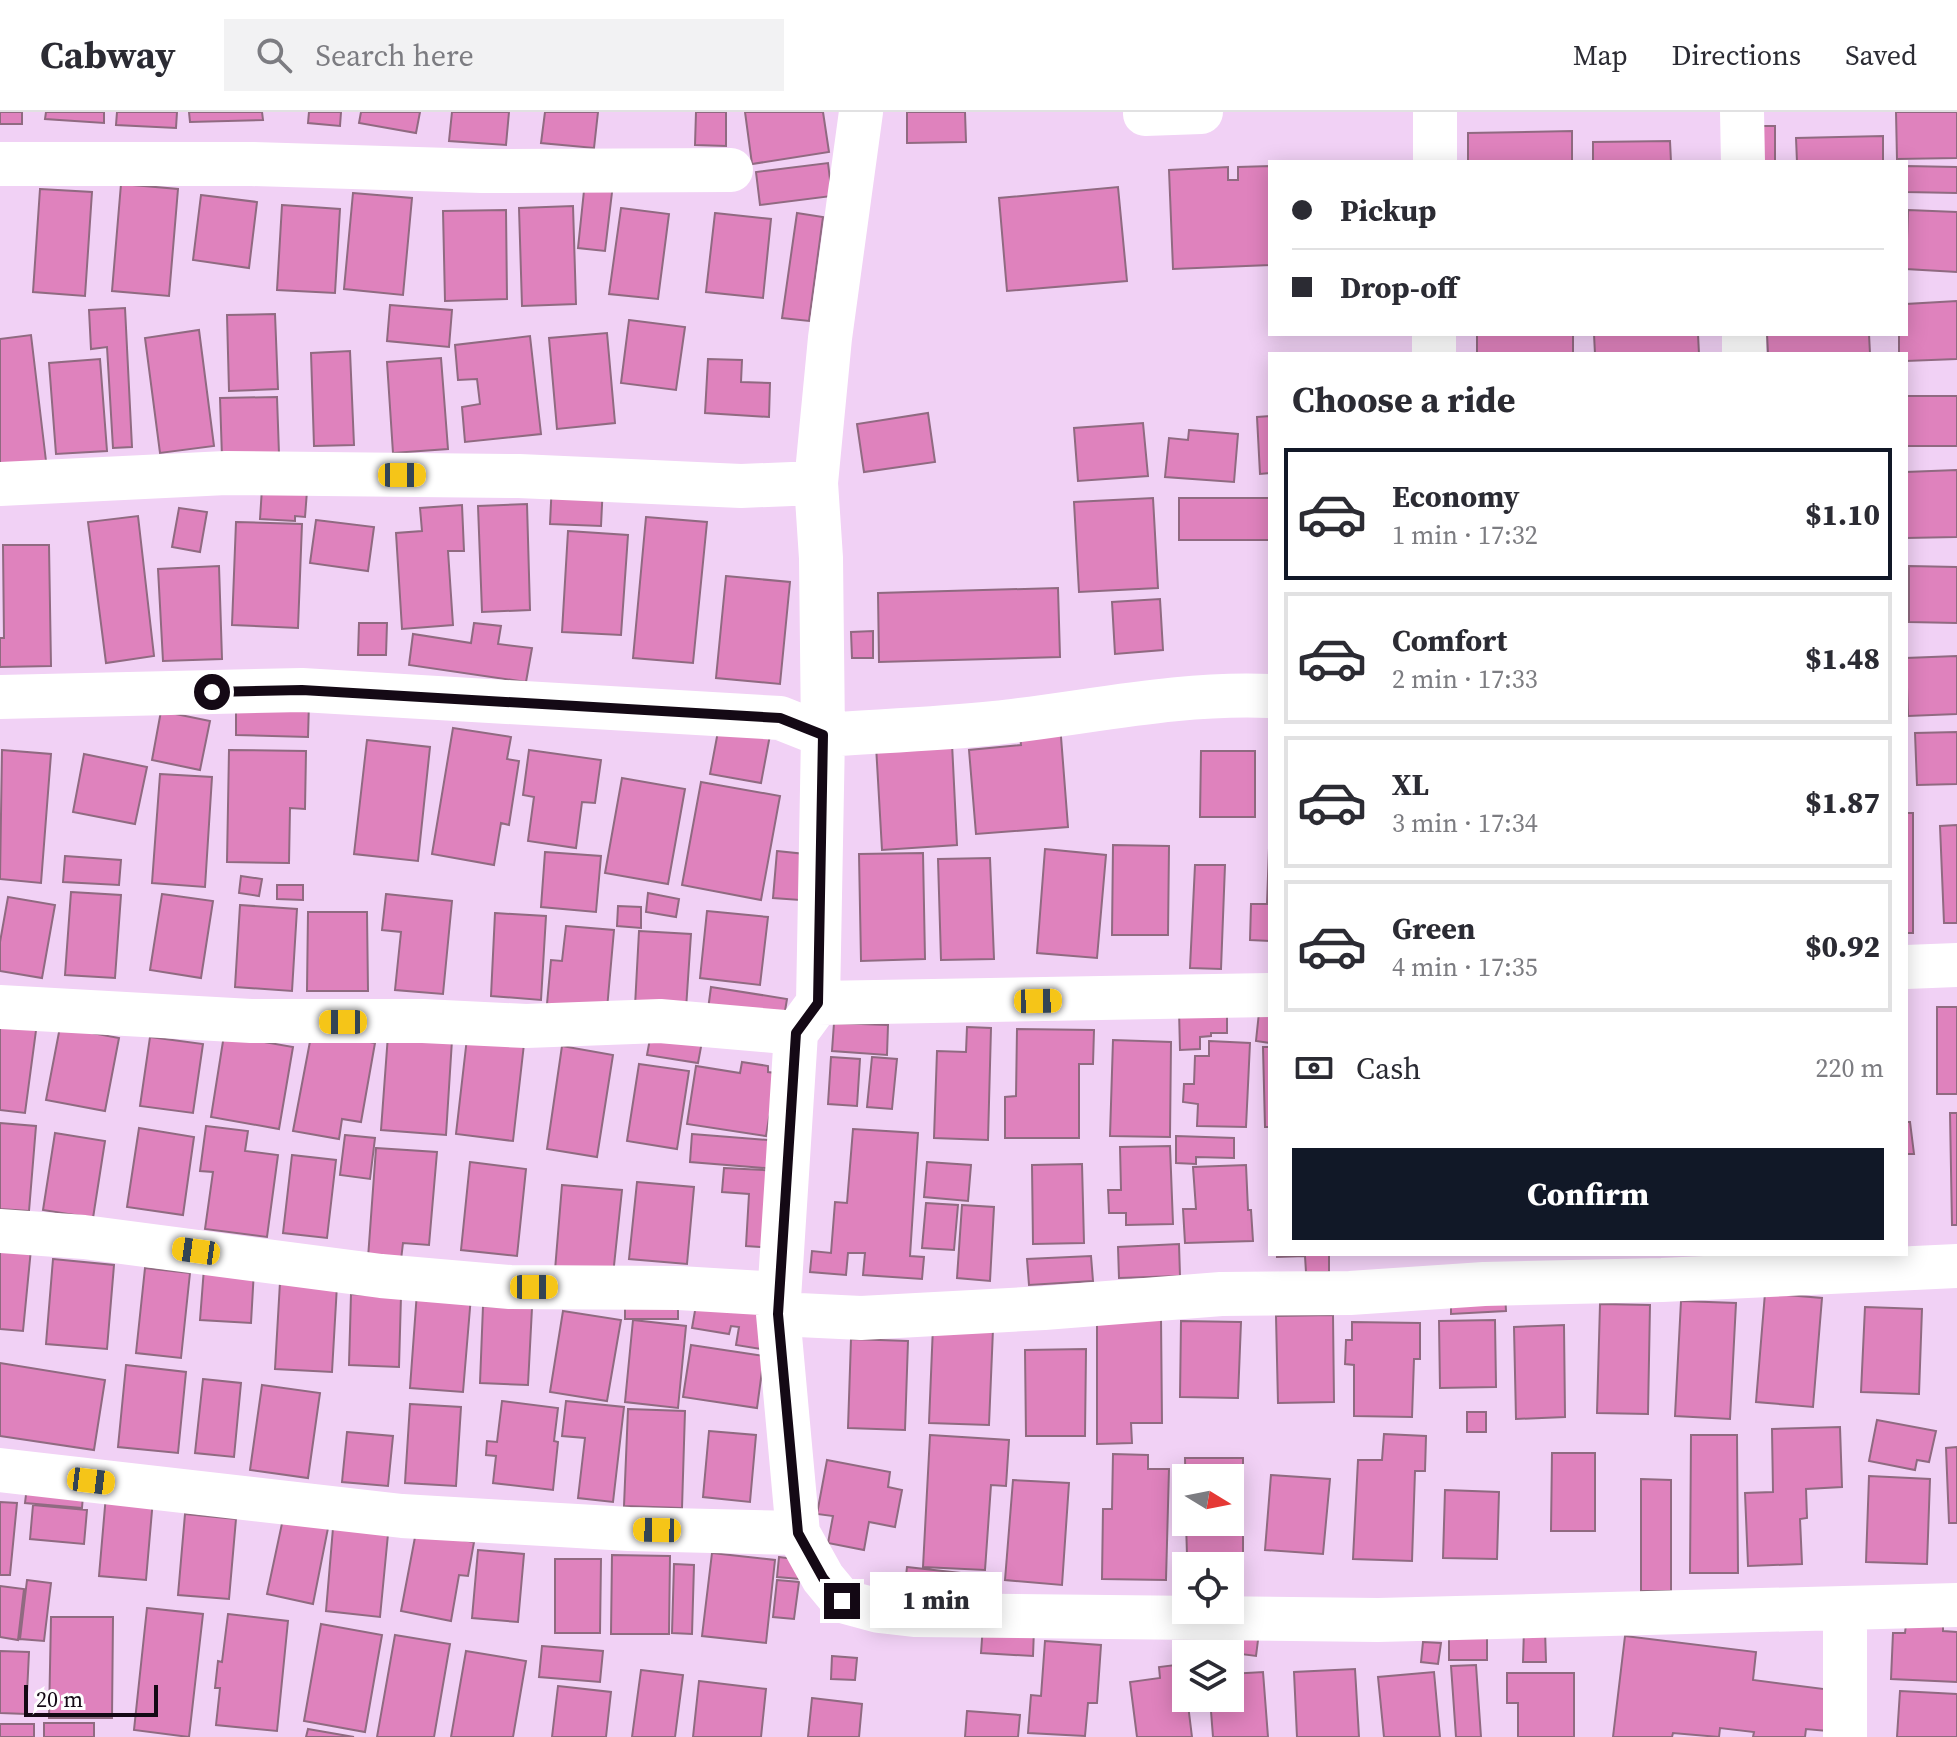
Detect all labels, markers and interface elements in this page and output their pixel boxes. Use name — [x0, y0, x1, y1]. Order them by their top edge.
search box — [224, 19, 784, 91]
text: Cabway — [40, 29, 176, 81]
icon: search — [252, 33, 296, 77]
text: Search here — [316, 35, 474, 76]
text: Map — [1573, 36, 1628, 74]
text: Directions — [1672, 36, 1801, 74]
text: Saved — [1845, 36, 1917, 74]
text: Pickup — [1340, 190, 1436, 231]
text: Drop-off — [1340, 267, 1458, 308]
text: Choose a ride — [1292, 375, 1515, 424]
car — [378, 463, 426, 487]
text: Economy — [1392, 476, 1520, 517]
icon: car — [1296, 478, 1368, 550]
text: $1.10 — [1805, 494, 1880, 535]
text: 1 min · 17:32 — [1392, 517, 1538, 553]
text: Comfort — [1392, 620, 1507, 661]
icon: car — [1296, 622, 1368, 694]
text: $1.48 — [1805, 638, 1880, 679]
text: 2 min · 17:33 — [1392, 661, 1538, 697]
route start — [194, 674, 230, 710]
text: XL — [1392, 764, 1429, 805]
icon: car — [1296, 766, 1368, 838]
text: $1.87 — [1805, 782, 1880, 823]
text: 3 min · 17:34 — [1392, 805, 1538, 841]
text: Green — [1392, 908, 1475, 949]
icon: car — [1296, 910, 1368, 982]
text: $0.92 — [1805, 926, 1880, 967]
text: 4 min · 17:35 — [1392, 949, 1538, 985]
car — [1014, 989, 1062, 1013]
car — [319, 1010, 367, 1034]
icon: cash — [1292, 1046, 1336, 1090]
text: Cash — [1356, 1048, 1421, 1089]
text: 220 m — [1816, 1050, 1884, 1086]
button: Confirm — [1292, 1148, 1884, 1240]
car — [171, 1236, 221, 1266]
car — [510, 1275, 558, 1299]
north arrow — [1172, 1464, 1244, 1536]
map controls — [1172, 1464, 1244, 1712]
car — [66, 1466, 116, 1496]
car — [633, 1518, 681, 1542]
button: locate — [1172, 1552, 1244, 1624]
callout: 1 min — [870, 1573, 1002, 1629]
text: 1 min — [902, 1582, 970, 1618]
route end — [824, 1583, 860, 1619]
button: layers — [1172, 1640, 1244, 1712]
scale bar — [24, 1681, 158, 1717]
text: 20 m — [36, 1684, 83, 1714]

